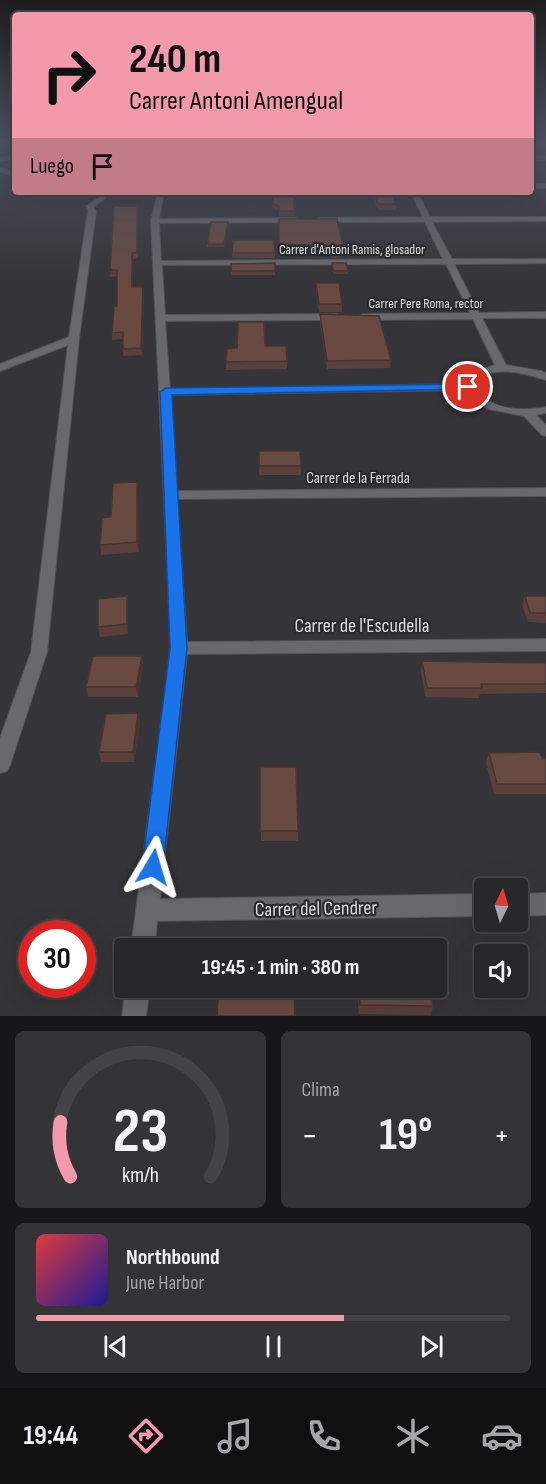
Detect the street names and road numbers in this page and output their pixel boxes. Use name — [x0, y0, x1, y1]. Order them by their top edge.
street label: Carrer d'Antoni Ramis, glosador — [279, 241, 425, 258]
street label: Carrer Pere Roma, rector — [368, 295, 484, 312]
street label: Carrer de la Ferrada — [306, 469, 410, 488]
street label: Carrer de l'Escudella — [295, 614, 429, 638]
street label: Carrer del Cendrer — [255, 896, 378, 922]

